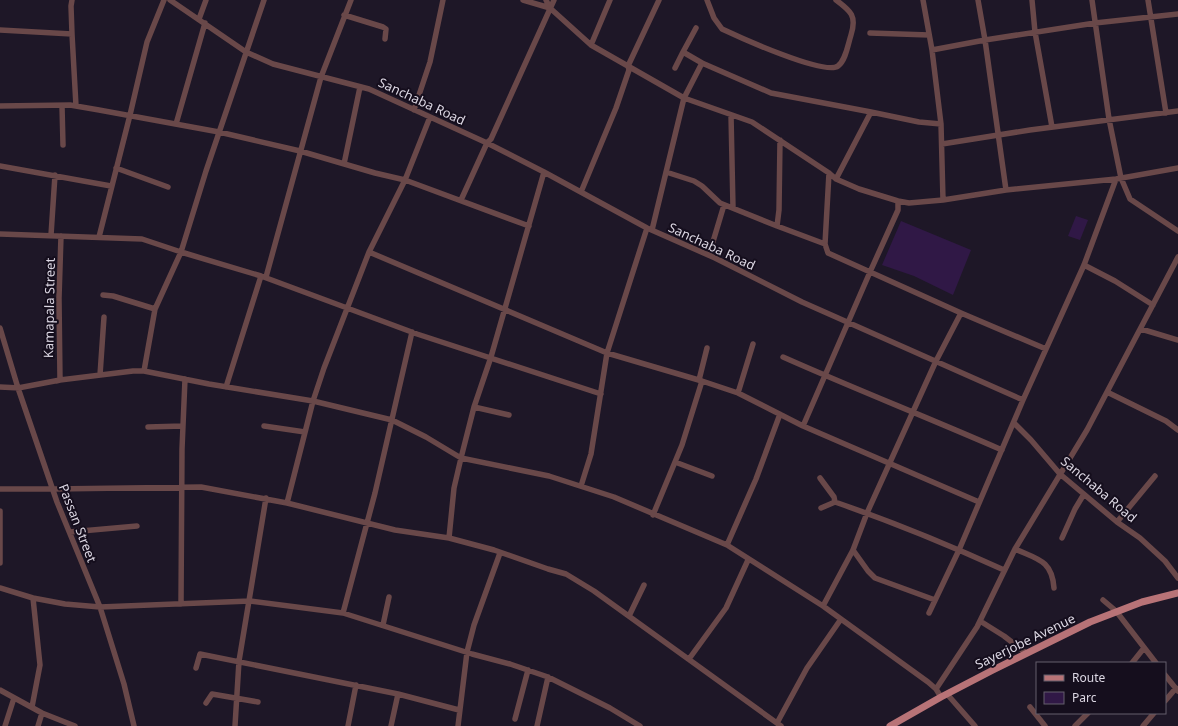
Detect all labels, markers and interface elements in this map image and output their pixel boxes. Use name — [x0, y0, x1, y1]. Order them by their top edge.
street label: Sanchaba Road — [376, 73, 468, 129]
street label: Sanchaba Road — [666, 218, 758, 274]
street label: Kamapala Street — [39, 257, 59, 358]
street label: Sanchaba Road — [1057, 452, 1141, 526]
street label: Passan Street — [55, 481, 101, 565]
street label: Sayerjobe Avenue — [972, 609, 1078, 673]
legend — [1036, 662, 1166, 714]
text: Route — [1072, 669, 1105, 686]
text: Parc — [1072, 689, 1097, 706]

